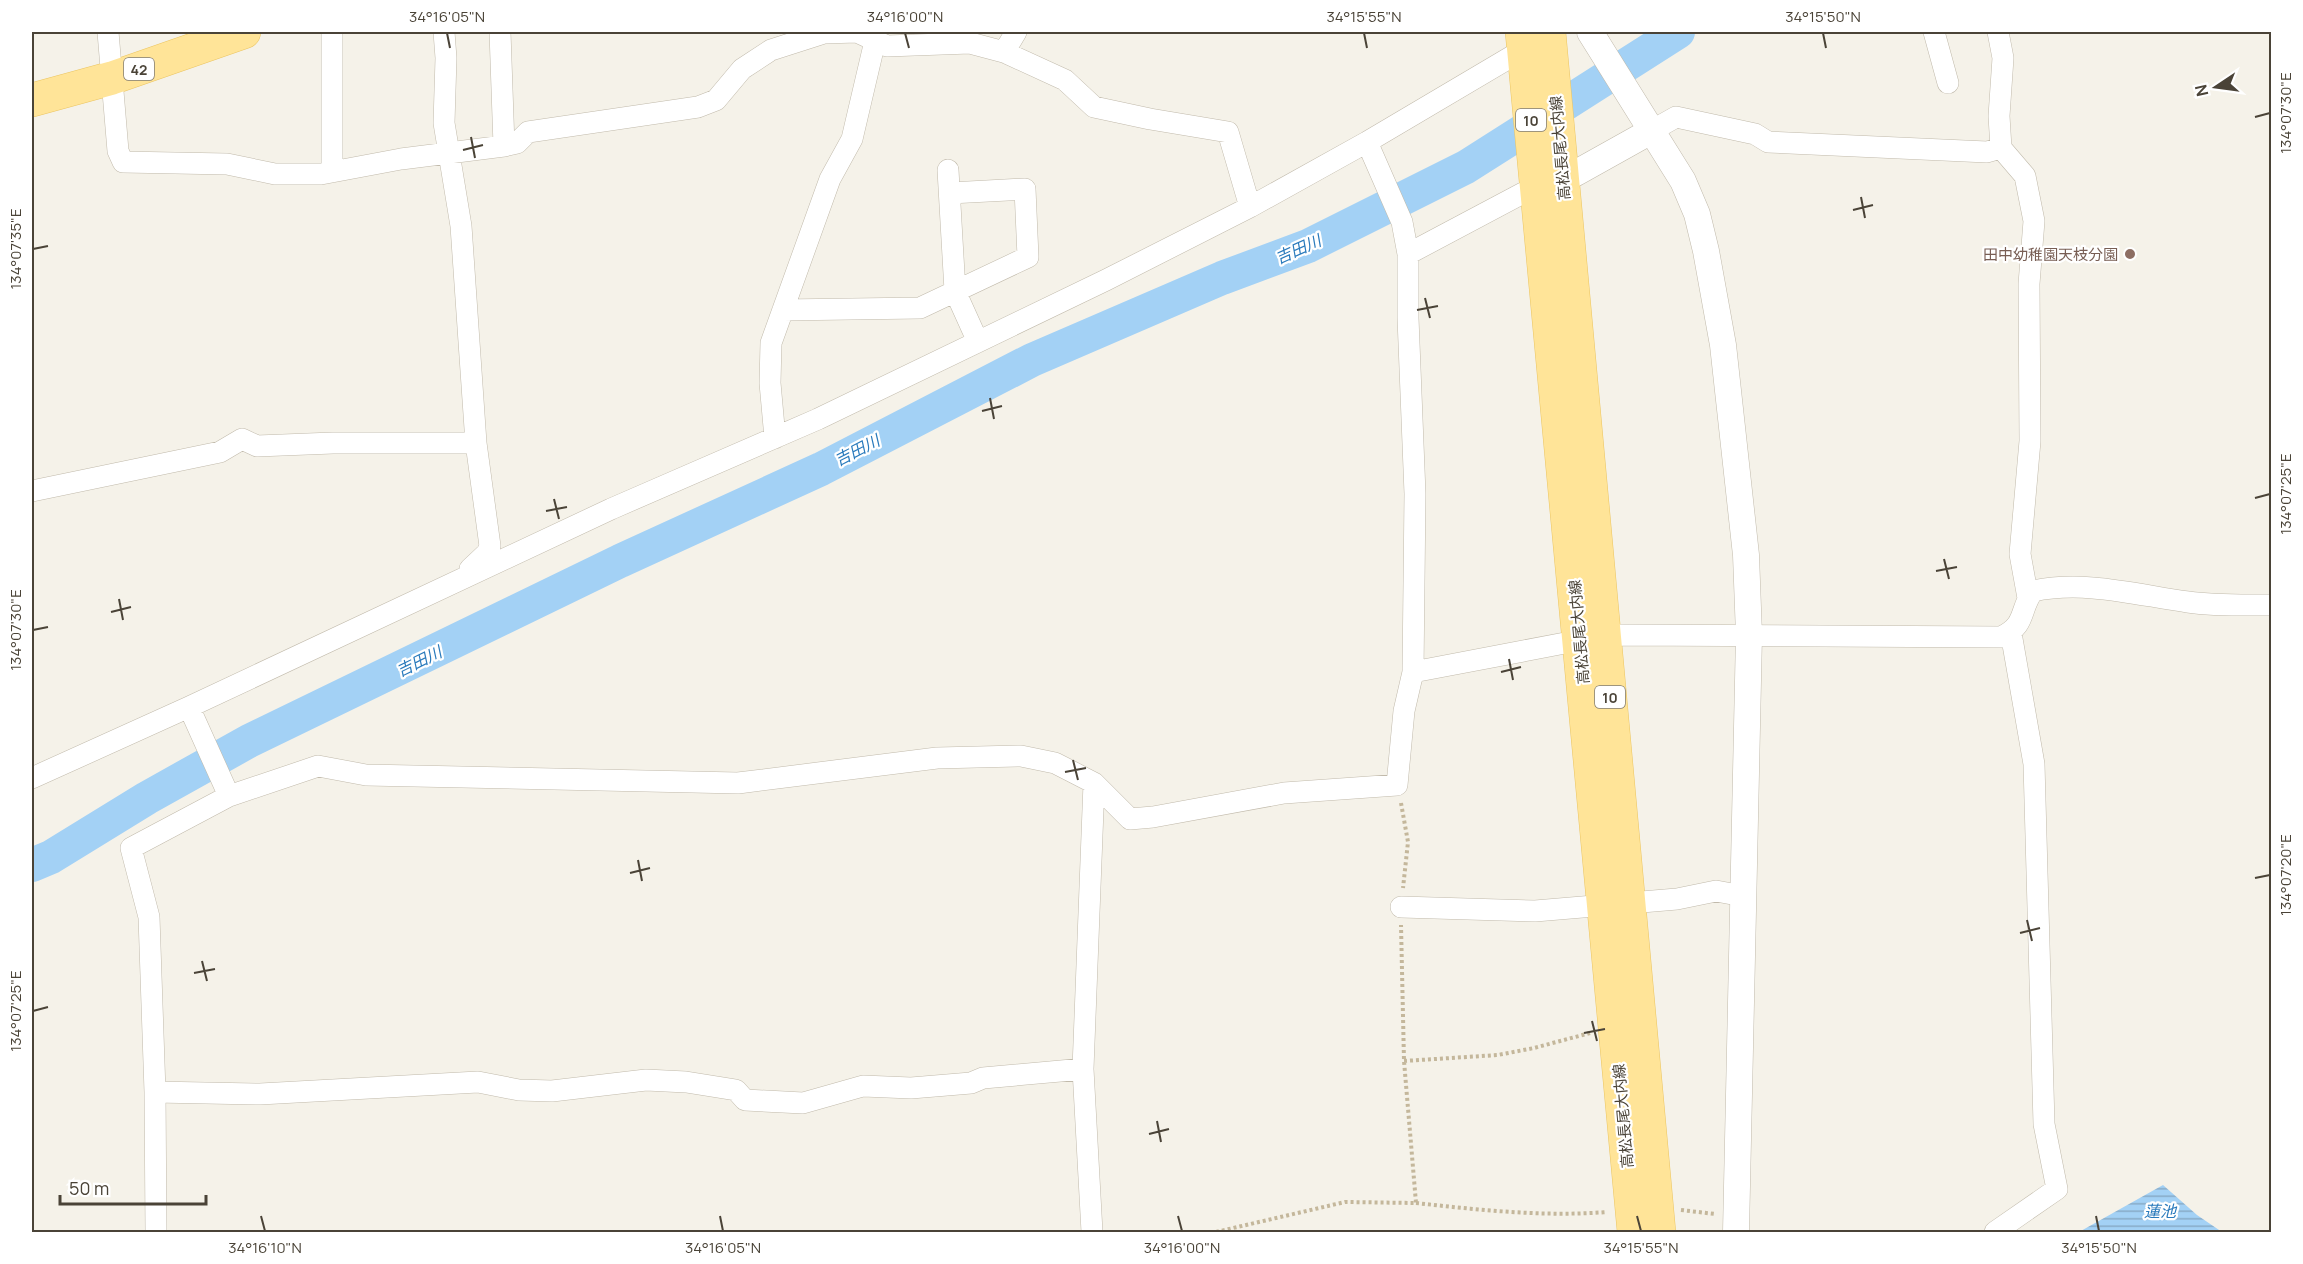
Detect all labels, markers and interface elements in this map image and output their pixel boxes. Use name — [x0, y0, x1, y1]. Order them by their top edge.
text: 34°16'05"N — [409, 6, 485, 27]
text: 34°16'00"N — [867, 6, 943, 27]
text: 34°15'55"N — [1326, 6, 1402, 27]
text: 34°15'50"N — [1785, 6, 1861, 27]
north arrow — [2186, 57, 2246, 117]
road number: 42 — [124, 58, 154, 80]
text: 134°07'30"E — [2275, 72, 2296, 154]
text: N — [2189, 82, 2213, 98]
street label: 高松長尾大内線 — [1545, 95, 1575, 201]
road number: 10 — [1516, 109, 1546, 131]
text: 134°07'35"E — [5, 208, 26, 290]
water label: 吉田川 — [1272, 228, 1326, 269]
place label: 田中幼稚園天枝分園 — [1983, 244, 2118, 265]
marker: 田中幼稚園天枝分園 — [2123, 247, 2137, 261]
water label: 吉田川 — [831, 428, 885, 471]
text: 134°07'25"E — [2275, 453, 2296, 535]
street label: 高松長尾大内線 — [1564, 579, 1594, 685]
text: 134°07'30"E — [5, 589, 26, 671]
water label: 吉田川 — [393, 640, 447, 681]
road number: 10 — [1595, 686, 1625, 708]
text: 134°07'20"E — [2275, 834, 2296, 916]
text: 134°07'25"E — [5, 970, 26, 1052]
street label: 高松長尾大内線 — [1608, 1063, 1638, 1169]
scale bar — [60, 1168, 206, 1206]
text: 50 m — [69, 1176, 109, 1200]
water label: 蓮池 — [2144, 1200, 2178, 1222]
text: 34°16'10"N — [228, 1237, 302, 1258]
text: 34°16'05"N — [685, 1237, 761, 1258]
text: 34°16'00"N — [1144, 1237, 1220, 1258]
text: 34°15'55"N — [1603, 1237, 1679, 1258]
text: 34°15'50"N — [2061, 1237, 2137, 1258]

